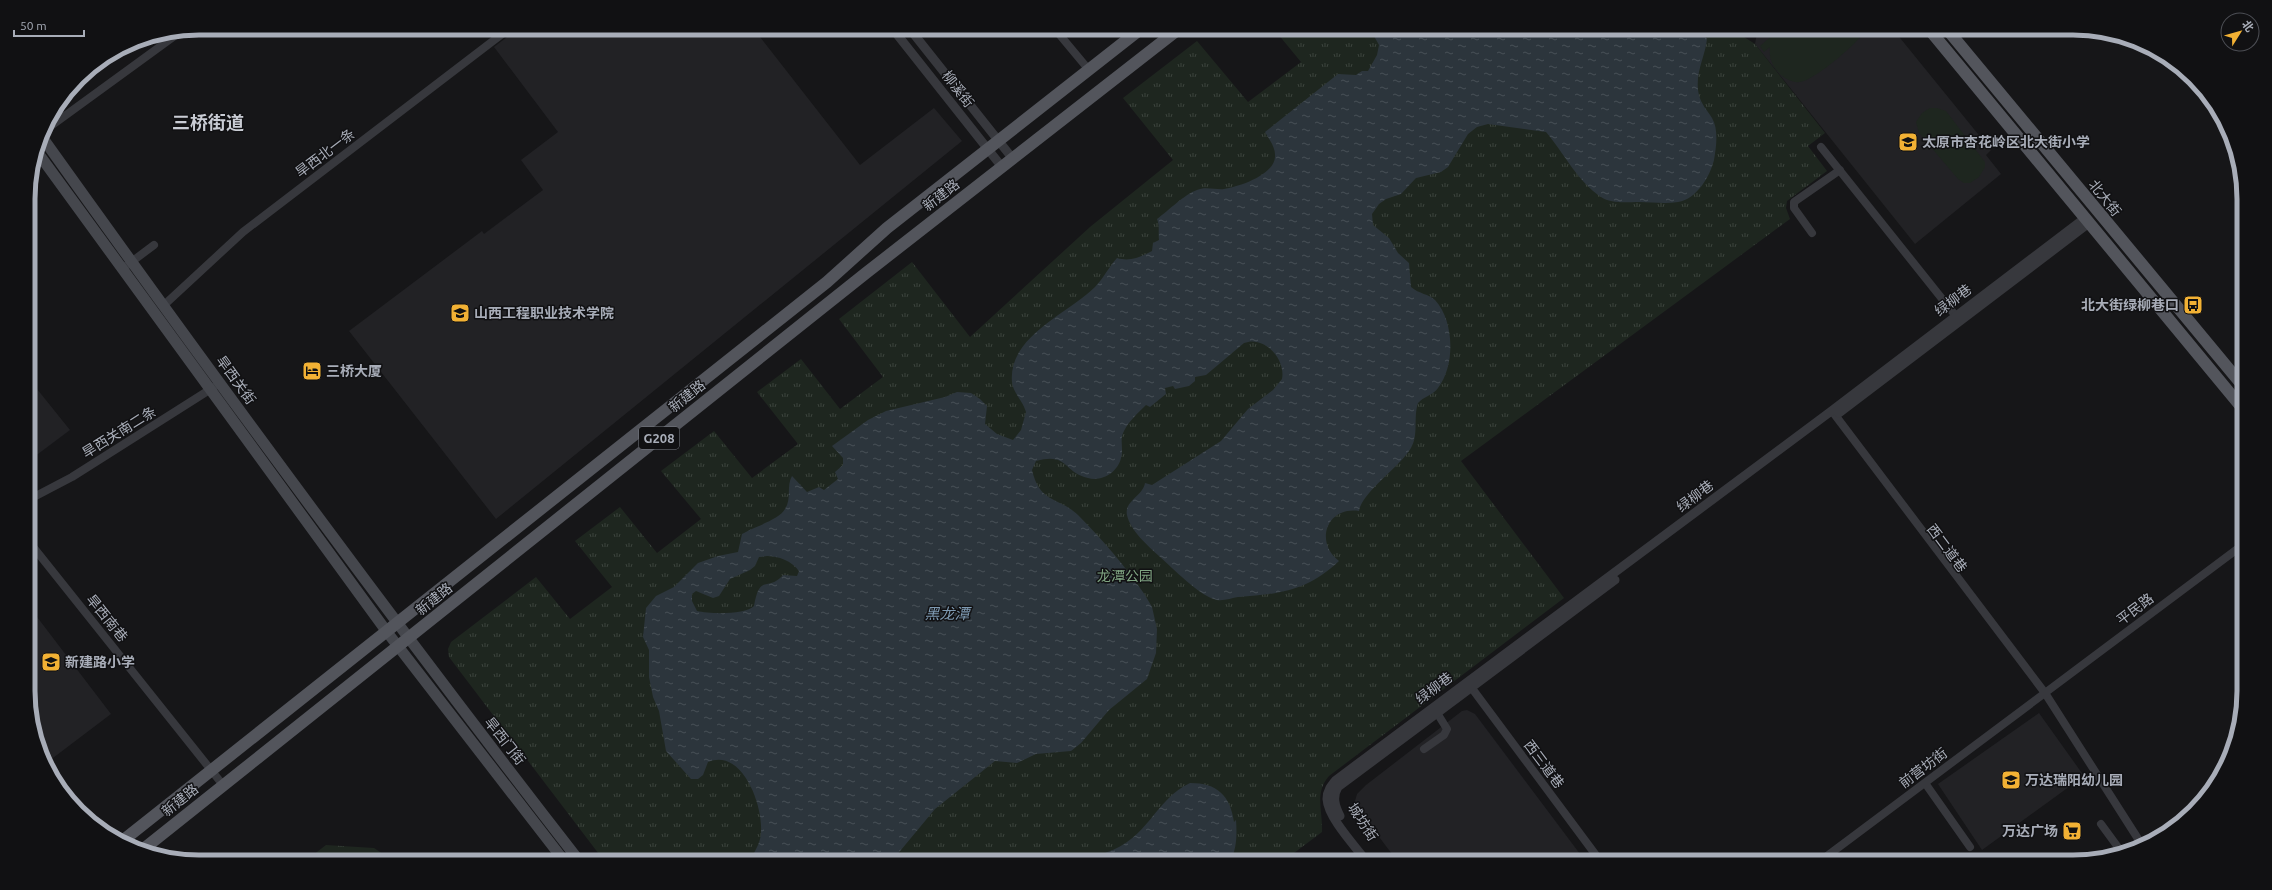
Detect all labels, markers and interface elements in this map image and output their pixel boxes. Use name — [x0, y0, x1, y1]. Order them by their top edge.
scale bar — [14, 12, 84, 38]
north arrow — [2220, 12, 2260, 52]
text: 北 — [2240, 18, 2256, 34]
text: 50 m — [20, 19, 47, 32]
street label: 柳溪街 — [939, 68, 977, 110]
district label: 三桥街道 — [172, 112, 244, 132]
street label: 旱西北一条 — [292, 126, 358, 180]
school or university icon: 太原市杏花岭区北大街小学 — [1897, 131, 1919, 153]
place label: 太原市杏花岭区北大街小学 — [1922, 134, 2090, 150]
street label: 新建路 — [920, 176, 962, 214]
street label: 北大街 — [2086, 177, 2124, 219]
street label: 绿柳巷 — [1931, 281, 1975, 319]
bus stop icon: 北大街绿柳巷口 — [2182, 294, 2204, 316]
place label: 北大街绿柳巷口 — [2081, 297, 2179, 313]
school or university icon: 山西工程职业技术学院 — [449, 302, 471, 324]
place label: 山西工程职业技术学院 — [474, 305, 614, 321]
street label: 旱西关街 — [213, 353, 259, 407]
hotel icon: 三桥大厦 — [301, 360, 323, 382]
place label: 三桥大厦 — [326, 363, 382, 379]
street label: 新建路 — [666, 377, 708, 415]
street label: 旱西关南二条 — [79, 403, 159, 461]
road number: G208 — [639, 427, 679, 449]
street label: 绿柳巷 — [1673, 477, 1717, 515]
street label: 西二道巷 — [1924, 521, 1970, 575]
park label: 龙潭公园 — [1097, 568, 1153, 584]
street label: 新建路 — [413, 580, 455, 618]
street label: 平民路 — [2113, 590, 2157, 628]
street label: 旱西南巷 — [83, 591, 131, 645]
water label: 黑龙潭 — [924, 605, 972, 622]
school or university icon: 新建路小学 — [40, 651, 62, 673]
place label: 新建路小学 — [65, 654, 135, 670]
street label: 绿柳巷 — [1412, 669, 1456, 707]
street label: 旱西门街 — [481, 714, 529, 768]
street label: 西三道巷 — [1521, 737, 1567, 791]
street label: 前营坊街 — [1896, 745, 1950, 791]
school or university icon: 万达瑞阳幼儿园 — [2000, 769, 2022, 791]
place label: 万达瑞阳幼儿园 — [2025, 772, 2123, 788]
street label: 新建路 — [159, 781, 201, 819]
street label: 城坊街 — [1345, 800, 1381, 844]
supermarket icon: 万达广场 — [2061, 820, 2083, 842]
place label: 万达广场 — [2002, 823, 2058, 839]

